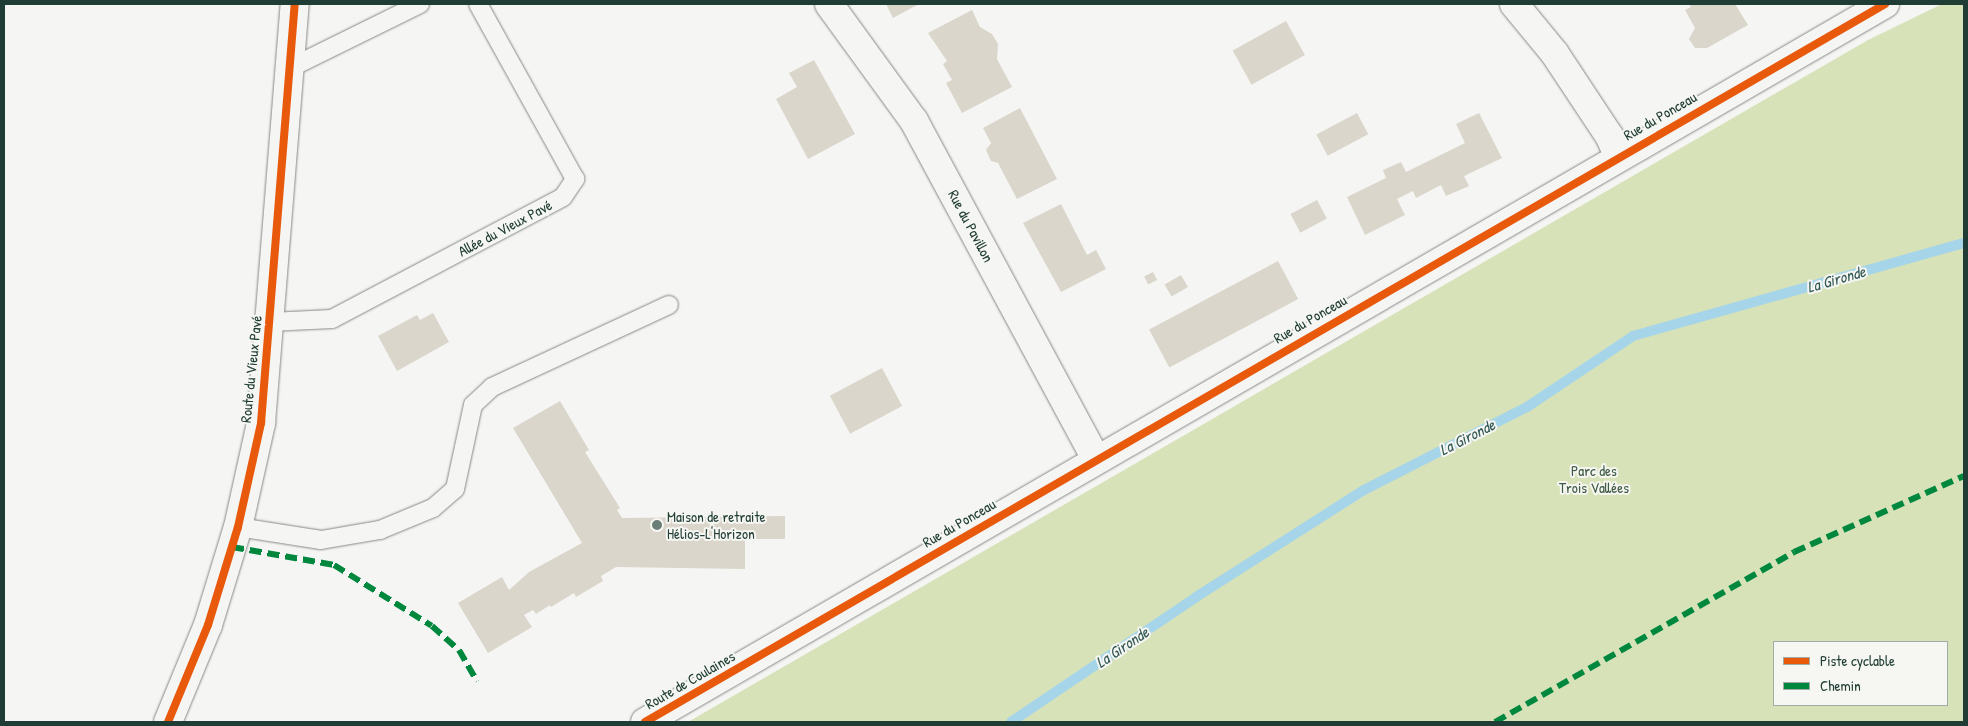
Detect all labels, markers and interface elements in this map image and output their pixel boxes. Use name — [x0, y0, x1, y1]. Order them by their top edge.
street label: Rue du Ponceau — [1620, 88, 1700, 144]
street label: Rue du Pavillon — [944, 187, 998, 265]
street label: Allée du Vieux Pavé — [455, 196, 555, 260]
water label: La Gironde — [1805, 262, 1867, 296]
street label: Rue du Ponceau — [1270, 291, 1350, 347]
street label: Route du Vieux Pavé — [236, 314, 266, 424]
water label: La Gironde — [1436, 415, 1498, 459]
park label: Parc des Trois Vallées — [1559, 461, 1629, 496]
street label: Rue du Ponceau — [919, 495, 999, 551]
place label: Maison de retraite Hélios-L'Horizon — [667, 507, 766, 542]
marker: Maison de retraite Hélios-L'Horizon — [651, 519, 663, 531]
water label: La Gironde — [1092, 622, 1152, 672]
legend — [1773, 641, 1948, 706]
street label: Route de Coulaines — [642, 647, 738, 713]
text: Piste cyclable — [1820, 650, 1895, 671]
text: Chemin — [1820, 675, 1861, 696]

